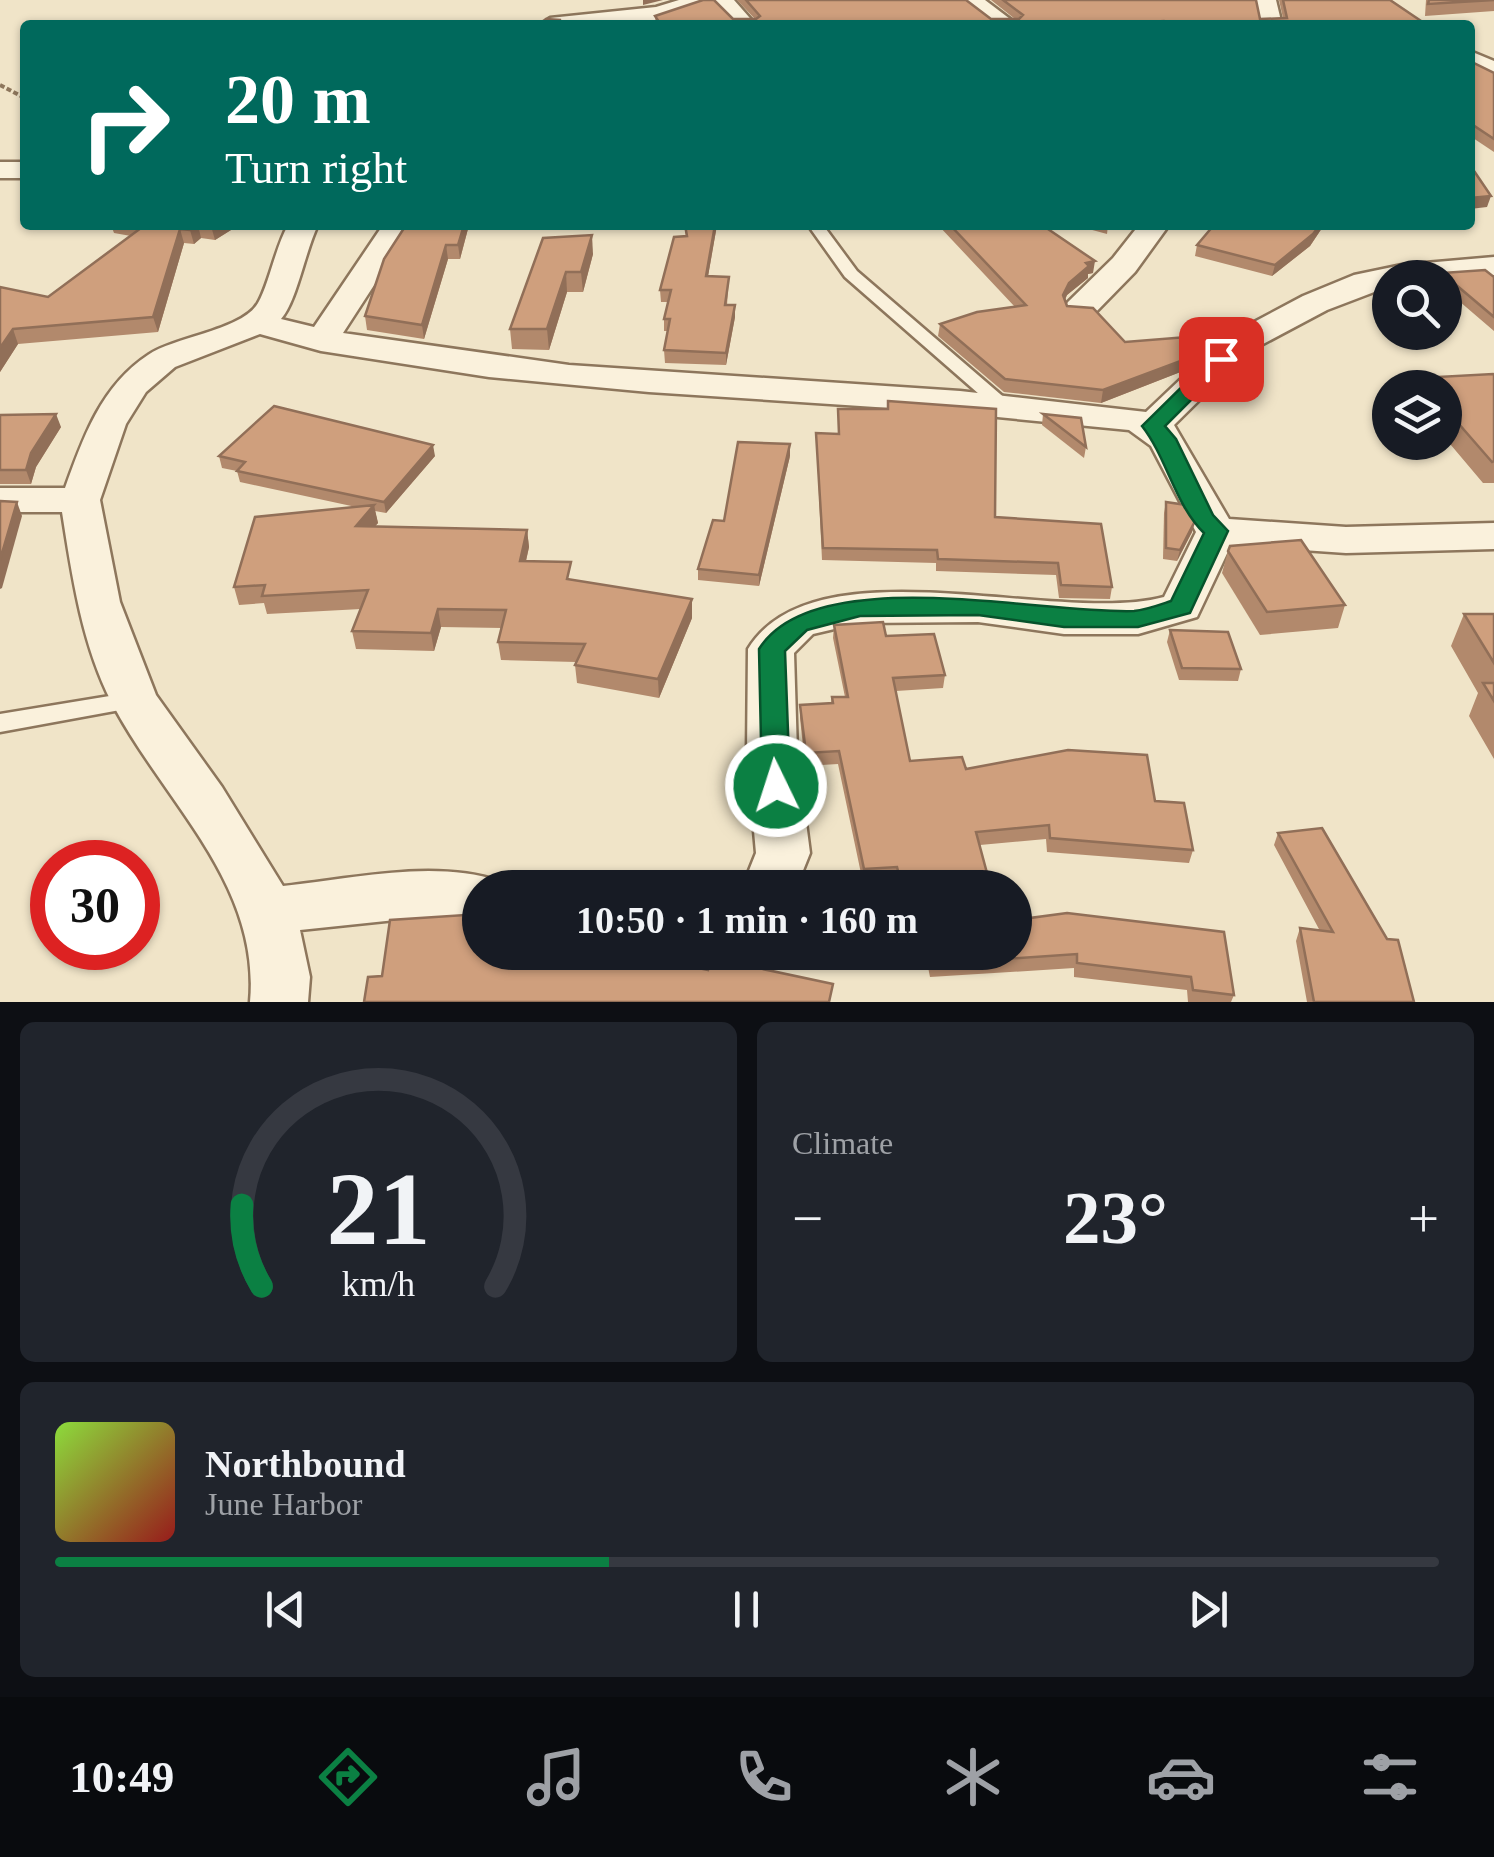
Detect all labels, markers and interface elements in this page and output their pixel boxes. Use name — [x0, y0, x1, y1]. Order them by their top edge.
icon: right — [60, 60, 190, 190]
text: 20 m — [225, 61, 371, 138]
text: Turn right — [225, 143, 407, 193]
map controls — [1372, 260, 1462, 460]
button: search — [1372, 260, 1462, 350]
pin — [1179, 317, 1264, 402]
icon: arrive — [1194, 332, 1249, 387]
button: layers — [1372, 370, 1462, 460]
position arrow — [724, 734, 828, 838]
speed limit sign: 30 — [30, 840, 160, 970]
text: 10:50 · 1 min · 160 m — [576, 899, 918, 941]
text: Climate — [792, 1125, 893, 1161]
text: 21 — [327, 1151, 431, 1266]
text: 23° — [1063, 1176, 1168, 1259]
text: − — [792, 1188, 823, 1249]
text: + — [1408, 1188, 1439, 1249]
text: km/h — [342, 1264, 415, 1304]
text: Northbound — [205, 1443, 406, 1485]
text: June Harbor — [205, 1486, 362, 1522]
icon: previous — [258, 1582, 313, 1637]
icon: pause — [719, 1582, 774, 1637]
icon: next — [1181, 1582, 1236, 1637]
icon: directions — [313, 1742, 383, 1812]
icon: music — [521, 1742, 591, 1812]
icon: phone — [729, 1742, 799, 1812]
icon: climate — [938, 1742, 1008, 1812]
icon: car — [1146, 1742, 1216, 1812]
icon: filters — [1355, 1742, 1425, 1812]
text: 10:49 — [69, 1752, 174, 1802]

